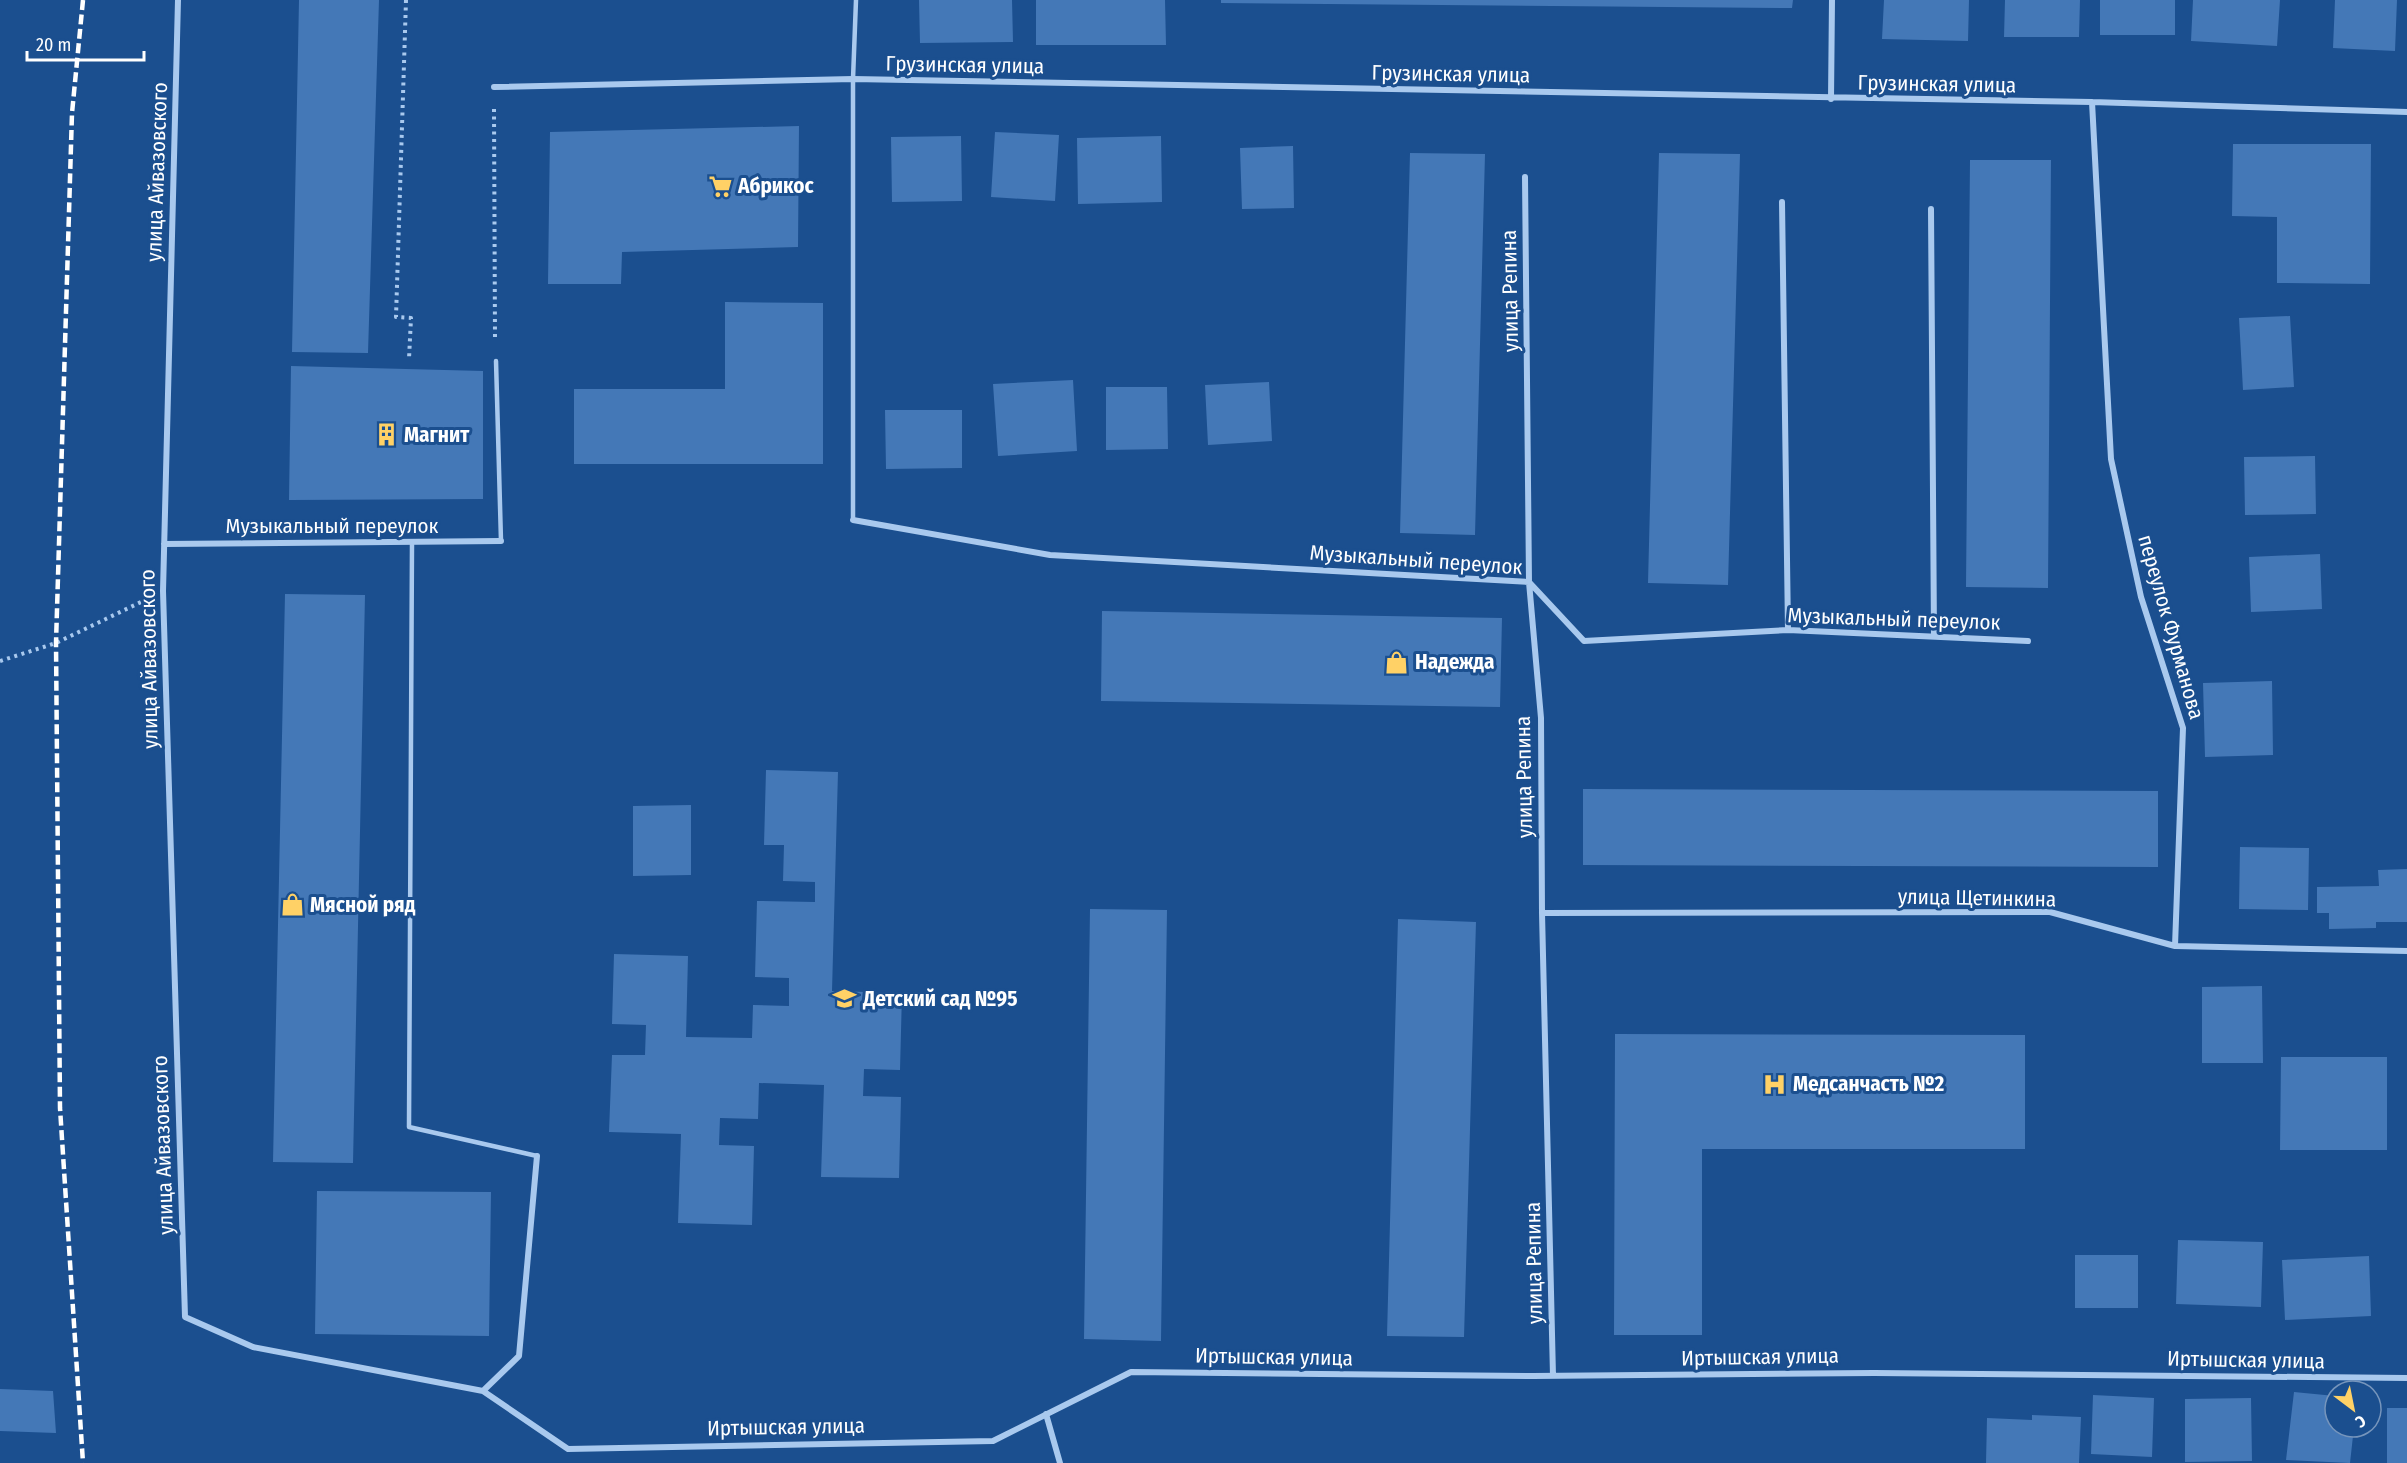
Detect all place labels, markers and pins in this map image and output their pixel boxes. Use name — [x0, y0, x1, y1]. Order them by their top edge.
supermarket icon: Абрикос — [707, 173, 733, 199]
place label: Абрикос — [737, 173, 815, 199]
building icon: Магнит — [373, 422, 399, 448]
place label: Магнит — [404, 422, 470, 448]
shop icon: Надежда — [1384, 649, 1410, 675]
place label: Надежда — [1415, 649, 1494, 675]
shop icon: Мясной ряд — [279, 892, 305, 918]
place label: Мясной ряд — [310, 892, 416, 918]
school or university icon: Детский сад №95 — [832, 986, 858, 1012]
place label: Детский сад №95 — [862, 986, 1017, 1012]
hospital icon: Медсанчасть №2 — [1762, 1071, 1788, 1097]
place label: Медсанчасть №2 — [1793, 1071, 1945, 1097]

